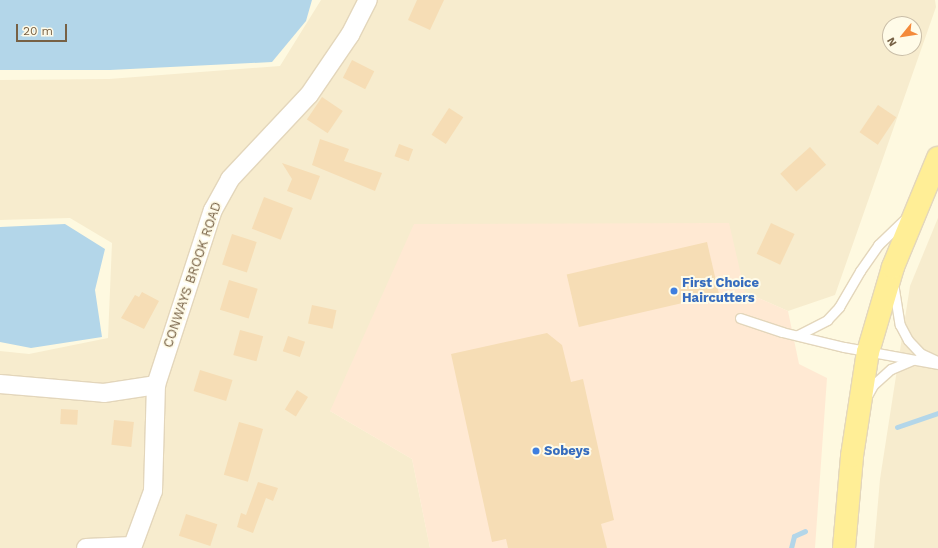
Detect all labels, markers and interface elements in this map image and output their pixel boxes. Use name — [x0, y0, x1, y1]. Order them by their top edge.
scale bar — [18, 16, 69, 42]
north arrow — [882, 16, 922, 56]
text: 20 m — [23, 24, 53, 38]
text: N — [884, 35, 900, 49]
street label: CONWAYS BROOK ROAD — [161, 200, 225, 350]
place label: First Choice Haircutters — [682, 276, 759, 307]
marker: First Choice Haircutters — [669, 286, 679, 296]
place label: Sobeys — [544, 443, 590, 459]
marker: Sobeys — [531, 446, 541, 456]

